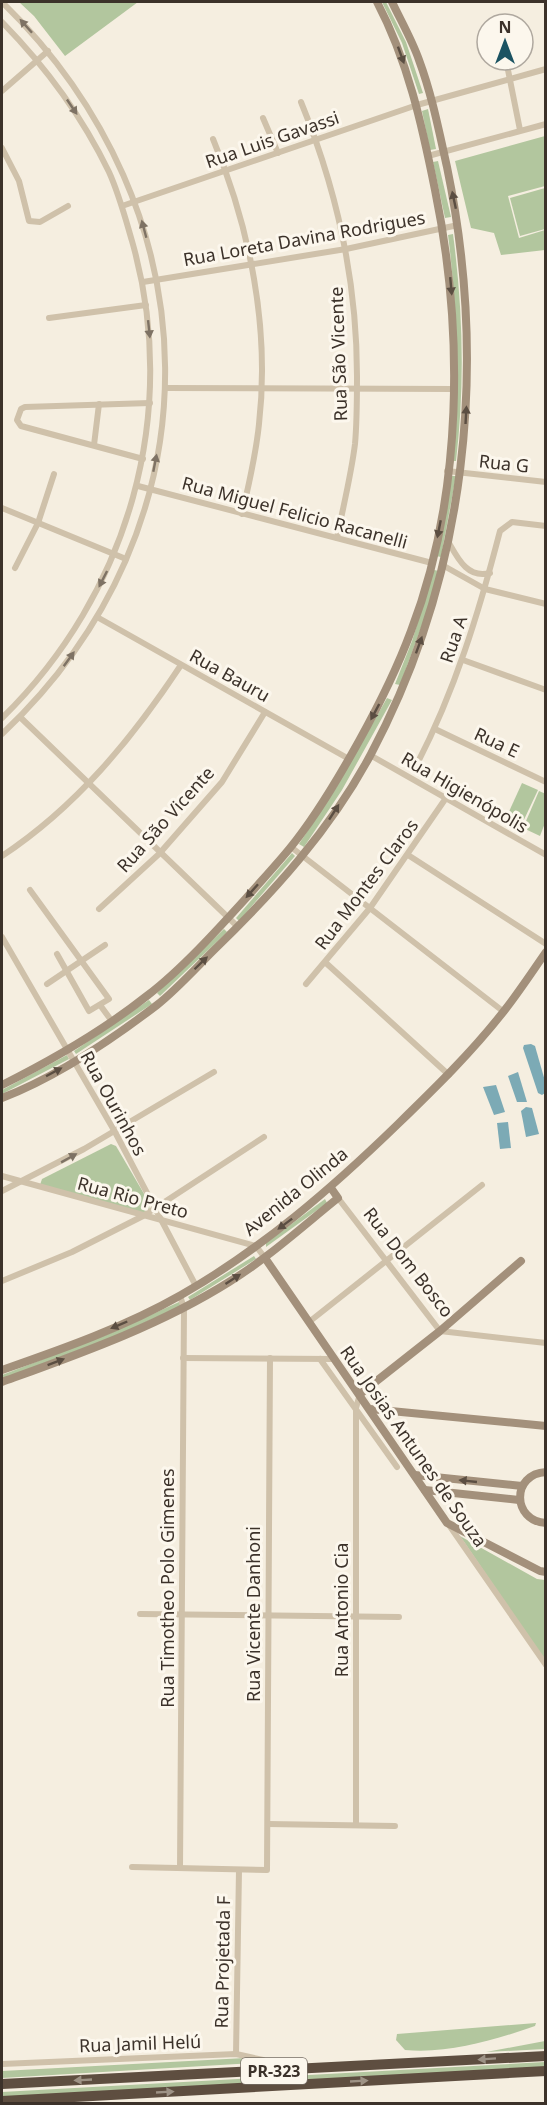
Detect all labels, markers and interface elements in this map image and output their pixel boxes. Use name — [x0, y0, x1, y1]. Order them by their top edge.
north arrow — [475, 12, 535, 72]
text: N — [498, 16, 512, 38]
one-way arrow — [20, 19, 33, 34]
one-way arrow — [397, 46, 407, 64]
one-way arrow — [66, 99, 78, 115]
street label: Rua Luis Gavassi — [202, 105, 342, 173]
one-way arrow — [449, 190, 458, 209]
street label: Rua Loreta Davina Rodrigues — [181, 205, 427, 271]
one-way arrow — [139, 220, 148, 238]
one-way arrow — [446, 276, 456, 295]
street label: Rua São Vicente — [324, 286, 352, 422]
one-way arrow — [144, 319, 154, 338]
one-way arrow — [461, 405, 470, 424]
street label: Rua G — [478, 448, 530, 478]
one-way arrow — [151, 453, 160, 472]
street label: Rua Miguel Felicio Racanelli — [180, 470, 410, 554]
one-way arrow — [434, 520, 443, 539]
one-way arrow — [99, 571, 108, 588]
street label: Rua A — [434, 612, 472, 666]
one-way arrow — [415, 635, 425, 653]
street label: Rua Bauru — [185, 643, 275, 707]
one-way arrow — [62, 652, 74, 667]
one-way arrow — [370, 704, 380, 721]
street label: Rua E — [471, 721, 523, 763]
street label: Rua Higienópolis — [397, 746, 533, 838]
street label: Rua São Vicente — [111, 761, 219, 877]
one-way arrow — [328, 804, 339, 820]
street label: Rua Montes Claros — [309, 814, 423, 954]
one-way arrow — [246, 883, 259, 898]
one-way arrow — [194, 956, 208, 970]
street label: Rua Ourinhos — [75, 1046, 153, 1160]
one-way arrow — [46, 1067, 63, 1077]
street label: Avenida Olinda — [238, 1141, 352, 1241]
one-way arrow — [61, 1153, 78, 1163]
street label: Rua Rio Preto — [75, 1171, 191, 1223]
street label: Rua Dom Bosco — [358, 1202, 460, 1322]
one-way arrow — [277, 1218, 292, 1230]
one-way arrow — [225, 1274, 241, 1285]
one-way arrow — [109, 1320, 127, 1330]
street label: Rua Josias Antunes de Souza — [335, 1341, 493, 1551]
one-way arrow — [48, 1357, 66, 1367]
street label: Rua Timotheo Polo Gimenes — [155, 1468, 179, 1708]
one-way arrow — [459, 1476, 478, 1486]
street label: Rua Vicente Danhoni — [241, 1526, 265, 1702]
street label: Rua Antonio Cia — [329, 1543, 353, 1677]
street label: Rua Projetada F — [209, 1896, 235, 2028]
street label: Rua Jamil Helú — [79, 2029, 201, 2057]
one-way arrow — [478, 2055, 497, 2064]
road number: PR-323 — [241, 2058, 307, 2084]
one-way arrow — [73, 2075, 92, 2084]
one-way arrow — [350, 2076, 369, 2086]
one-way arrow — [155, 2088, 174, 2097]

